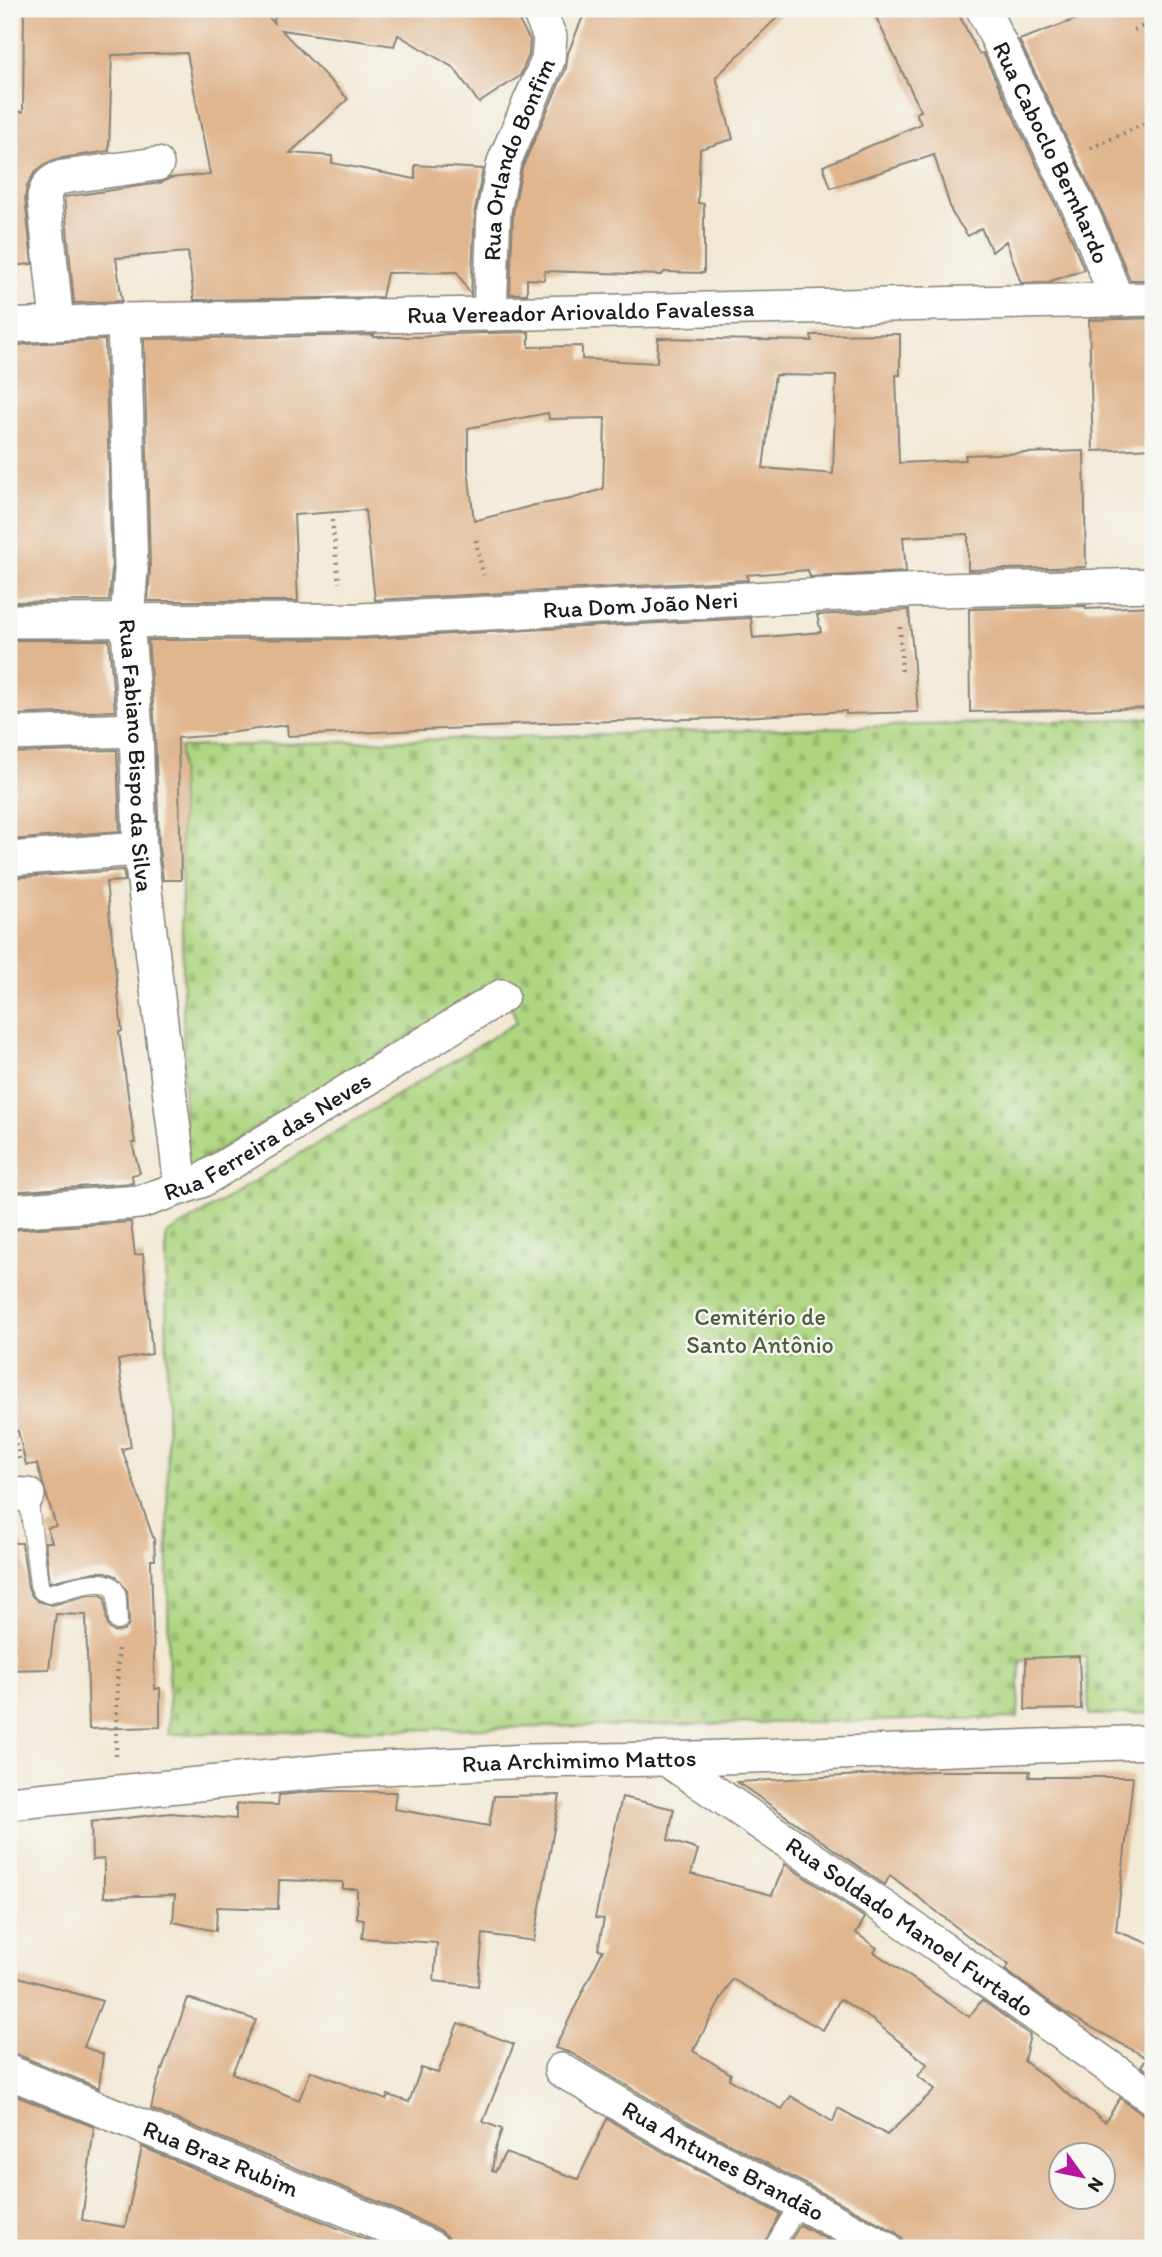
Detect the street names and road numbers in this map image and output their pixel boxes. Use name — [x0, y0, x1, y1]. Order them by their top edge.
street label: Rua Caboclo Bernhardo — [987, 37, 1116, 268]
street label: Rua Orlando Bonfim — [477, 53, 561, 261]
street label: Rua Vereador Ariovaldo Favalessa — [407, 293, 755, 329]
street label: Rua Dom João Neri — [542, 585, 739, 624]
street label: Rua Fabiano Bispo da Silva — [113, 618, 160, 894]
street label: Rua Ferreira das Neves — [160, 1065, 376, 1207]
street label: Rua Archimimo Mattos — [461, 1743, 697, 1778]
street label: Rua Soldado Manoel Furtado — [780, 1830, 1040, 2023]
street label: Rua Antunes Brandão — [617, 2094, 829, 2227]
street label: Rua Braz Rubim — [139, 2113, 303, 2203]

